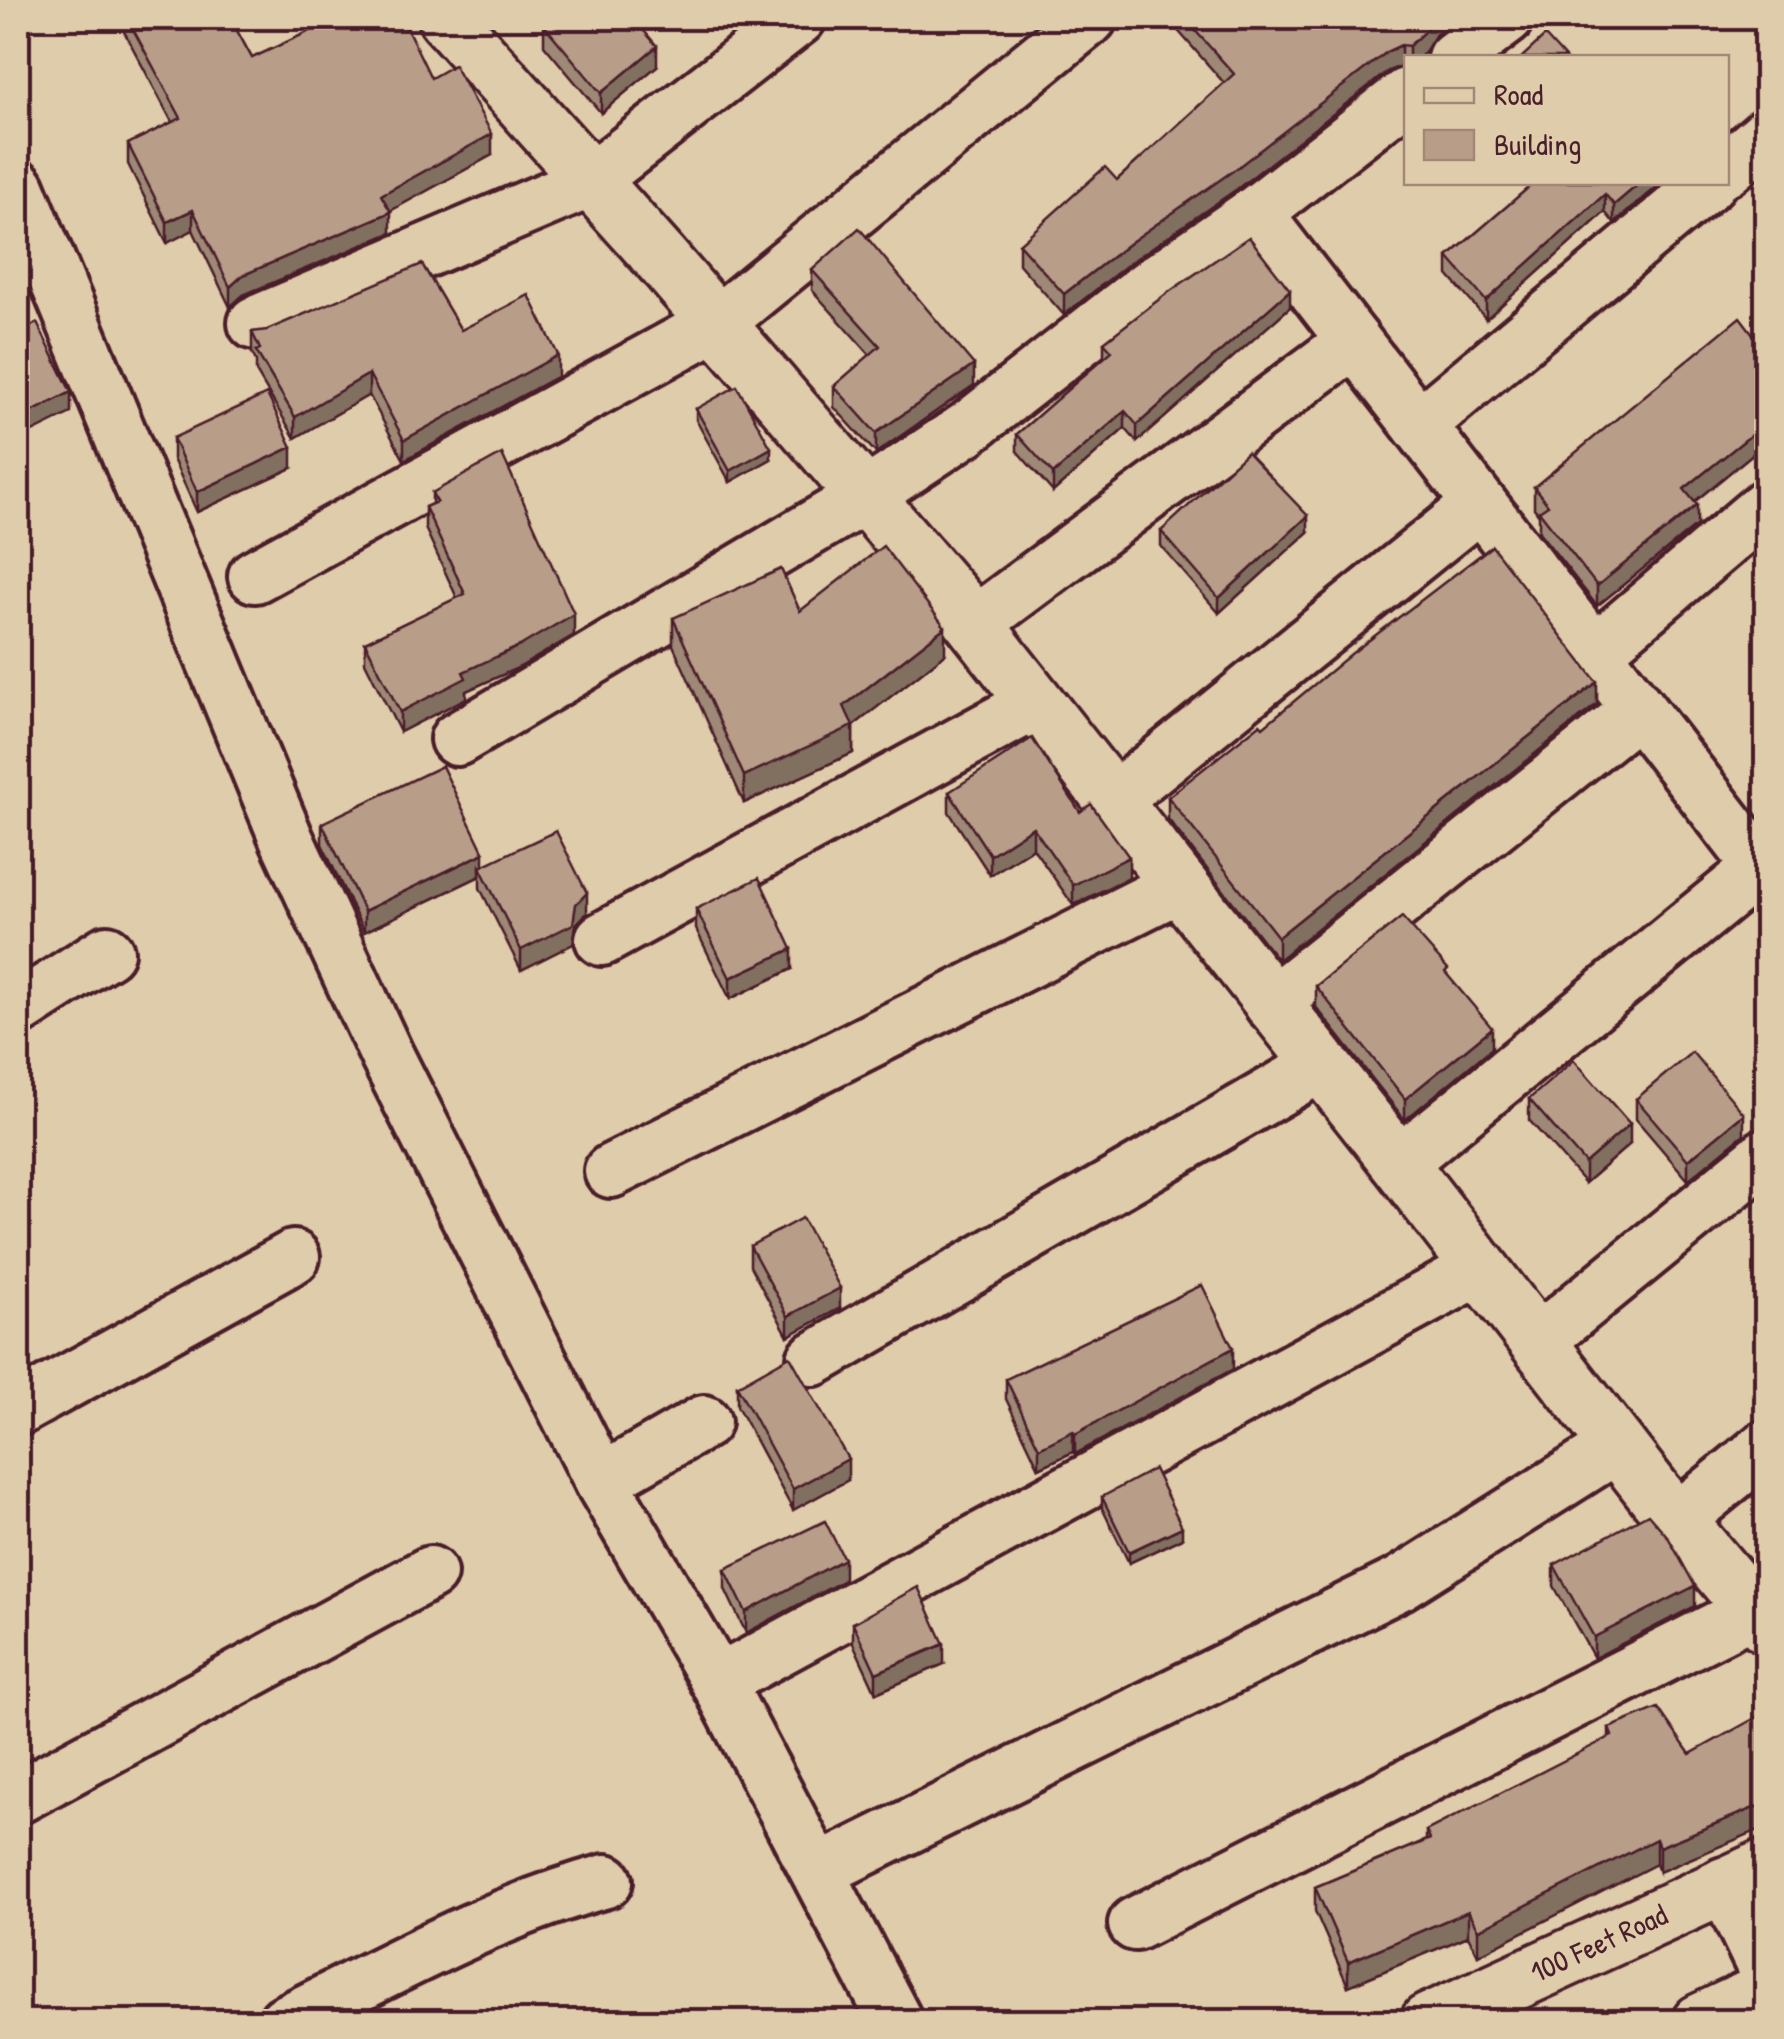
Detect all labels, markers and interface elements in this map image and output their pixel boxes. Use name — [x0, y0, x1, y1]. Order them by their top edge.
legend — [1404, 55, 1729, 185]
text: Road — [1494, 74, 1543, 114]
text: Building — [1494, 124, 1581, 164]
street label: 100 Feet Road — [1524, 1894, 1674, 1991]

